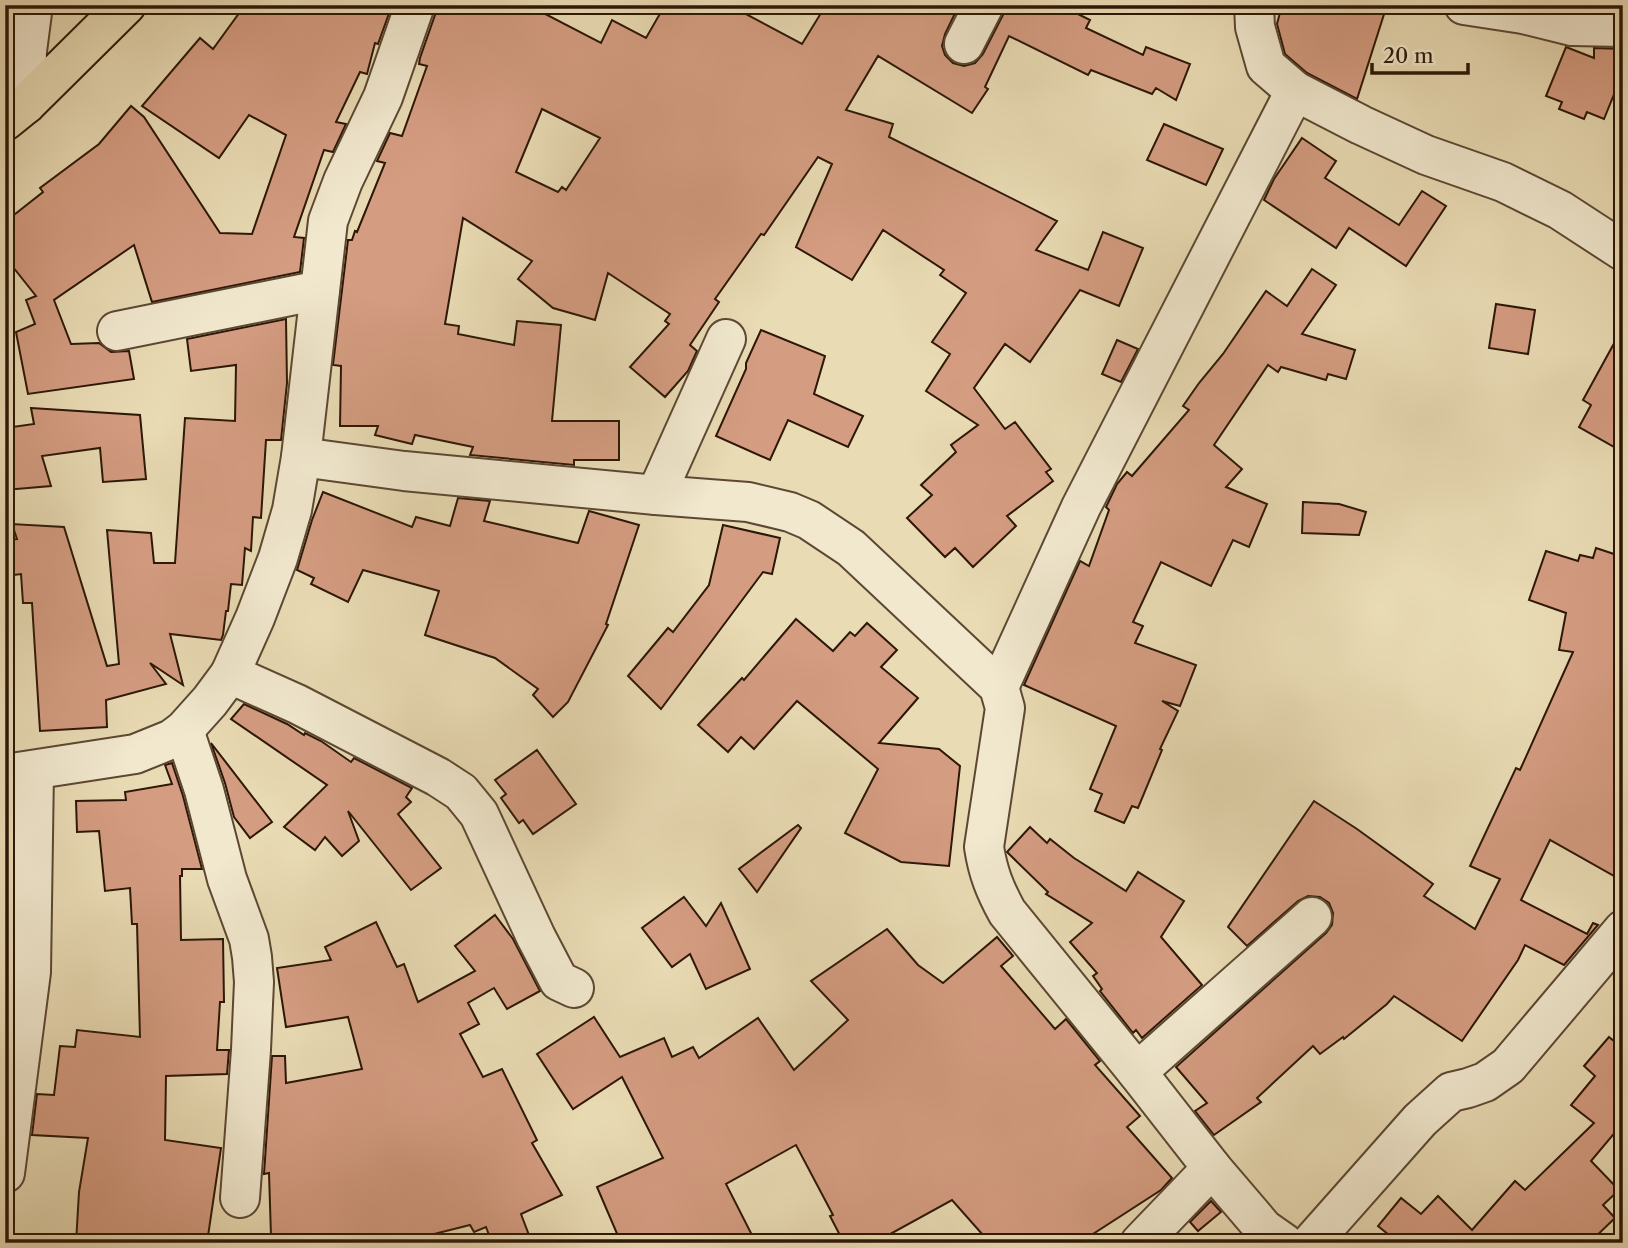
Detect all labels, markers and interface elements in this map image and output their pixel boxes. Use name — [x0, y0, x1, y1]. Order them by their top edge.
scale bar — [1372, 32, 1469, 76]
text: 20 m — [1383, 43, 1434, 68]

